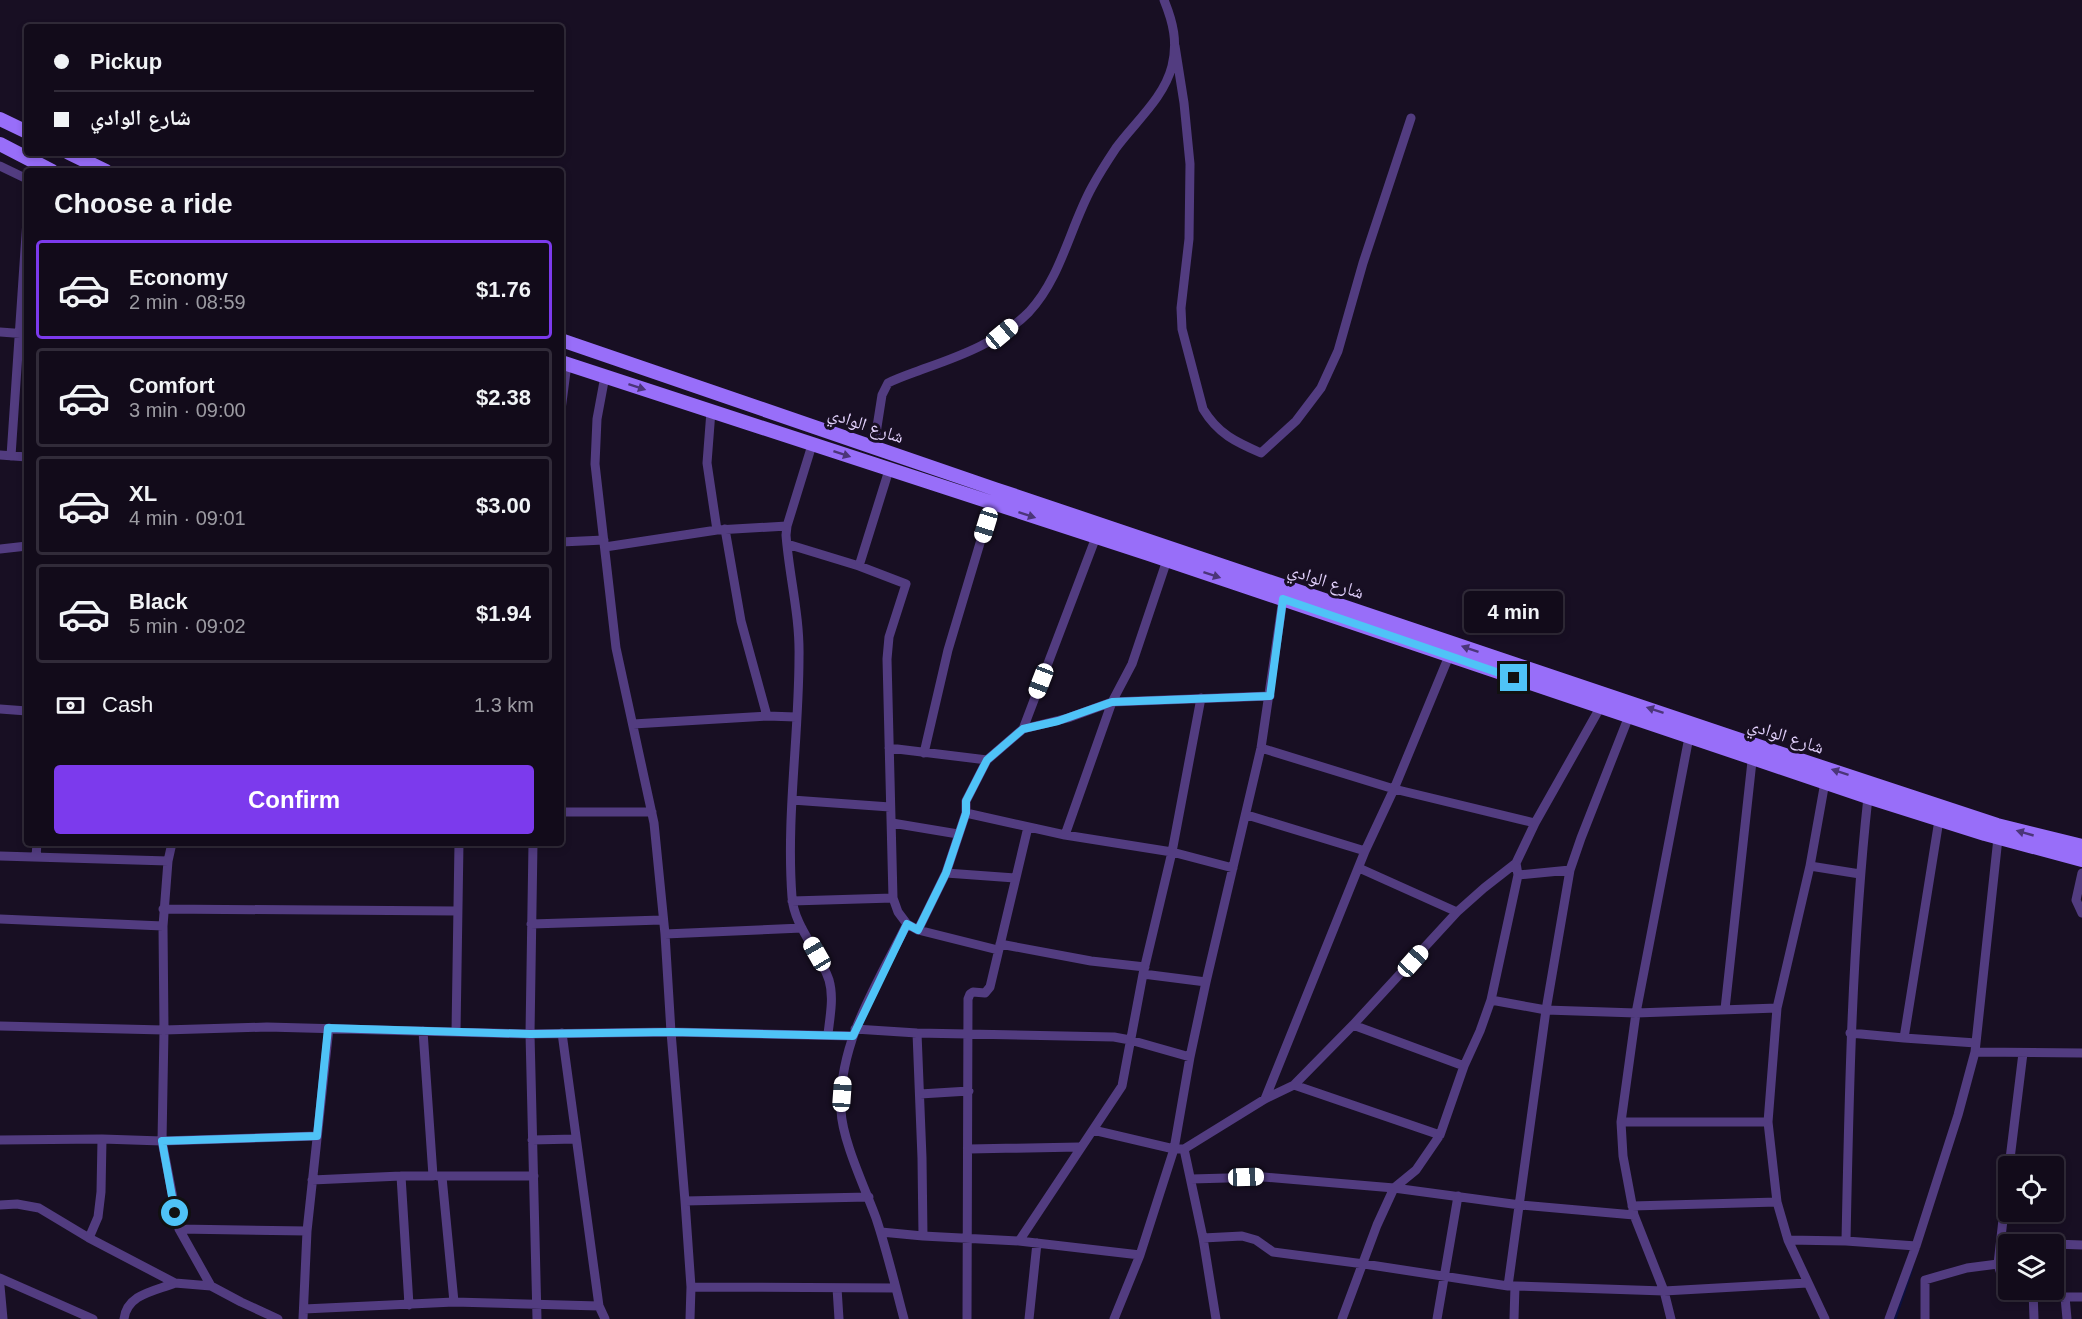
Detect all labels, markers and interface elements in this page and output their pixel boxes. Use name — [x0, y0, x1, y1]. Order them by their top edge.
text: Pickup — [90, 49, 162, 74]
text: شارع الوادي — [90, 105, 191, 130]
text: Choose a ride — [54, 189, 233, 219]
icon: car — [57, 263, 111, 317]
text: Economy — [129, 265, 228, 290]
text: $1.76 — [476, 277, 531, 302]
text: 2 min · 08:59 — [129, 291, 246, 313]
car — [982, 316, 1022, 352]
icon: car — [57, 371, 111, 425]
text: Comfort — [129, 373, 215, 398]
one-way arrow — [628, 382, 646, 392]
text: $2.38 — [476, 385, 531, 410]
text: 3 min · 09:00 — [129, 399, 246, 421]
street label: شارع الوادي — [824, 403, 906, 452]
one-way arrow — [833, 450, 851, 460]
icon: car — [57, 479, 111, 533]
text: XL — [129, 481, 157, 506]
text: $3.00 — [476, 493, 531, 518]
car — [972, 505, 1000, 545]
text: 4 min · 09:01 — [129, 507, 246, 529]
one-way arrow — [1018, 510, 1036, 520]
street label: شارع الوادي — [1284, 559, 1366, 607]
one-way arrow — [1203, 571, 1221, 581]
icon: car — [57, 587, 111, 641]
text: Black — [129, 589, 188, 614]
callout: 4 min — [1464, 591, 1564, 633]
text: $1.94 — [476, 601, 531, 626]
text: 4 min — [1487, 601, 1540, 623]
text: 5 min · 09:02 — [129, 615, 246, 637]
one-way arrow — [1461, 643, 1479, 653]
car — [1026, 661, 1056, 701]
route end — [1500, 664, 1527, 691]
icon: cash — [54, 689, 87, 722]
text: Cash — [102, 692, 153, 717]
text: 1.3 km — [474, 694, 534, 716]
one-way arrow — [1646, 705, 1664, 715]
street label: شارع الوادي — [1744, 714, 1826, 762]
button: Confirm — [54, 765, 534, 834]
one-way arrow — [1831, 767, 1849, 777]
one-way arrow — [2016, 828, 2034, 837]
car — [800, 934, 834, 974]
car — [1394, 942, 1432, 980]
car — [832, 1075, 852, 1113]
map controls — [1998, 1156, 2064, 1300]
button: locate — [1998, 1156, 2064, 1222]
car — [1228, 1167, 1264, 1187]
route start — [161, 1199, 188, 1226]
button: layers — [1998, 1234, 2064, 1300]

